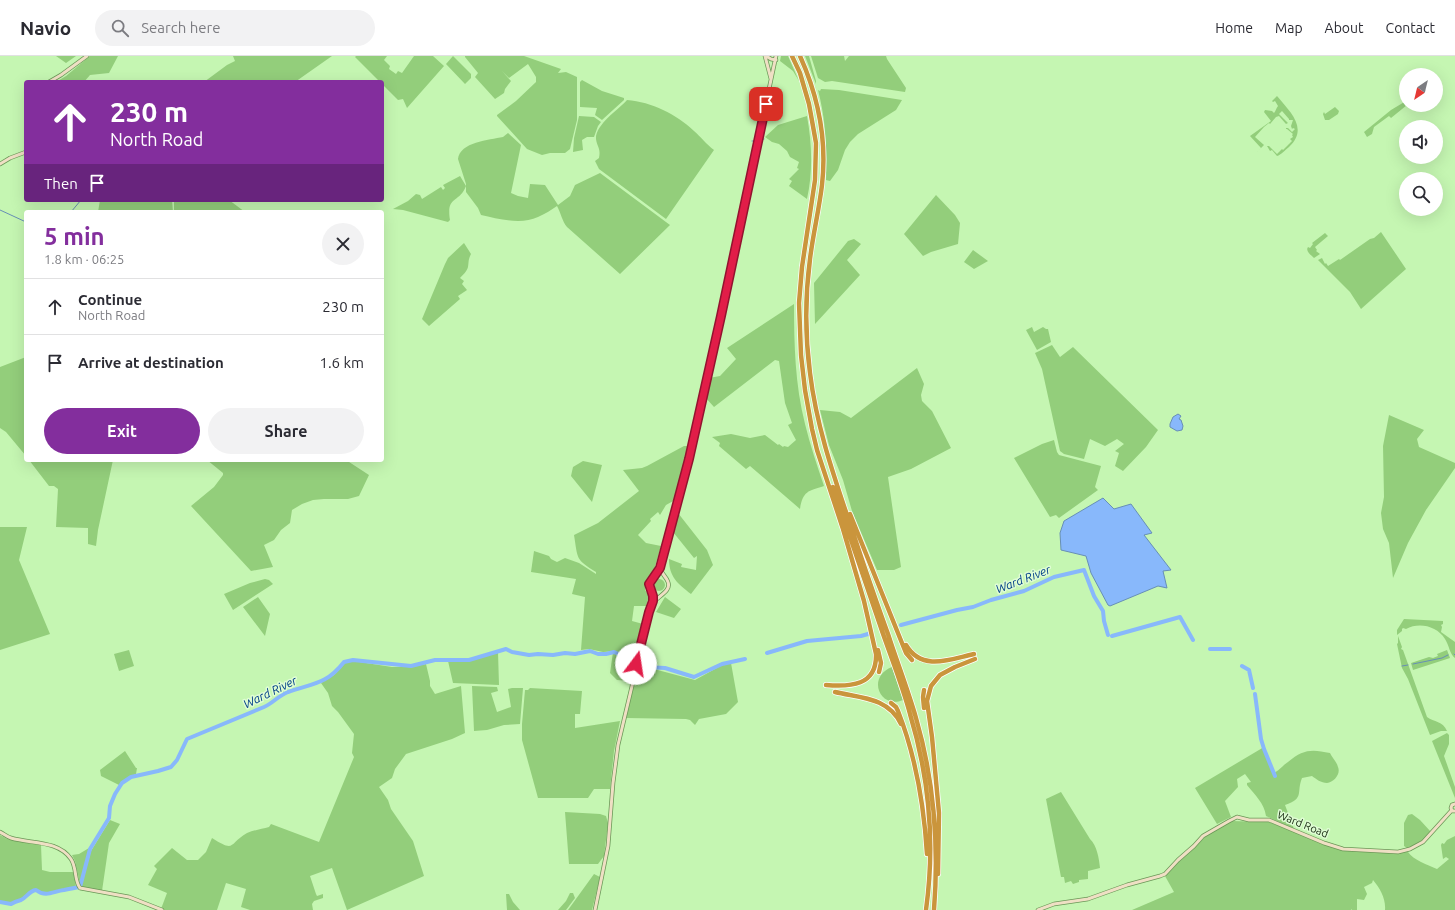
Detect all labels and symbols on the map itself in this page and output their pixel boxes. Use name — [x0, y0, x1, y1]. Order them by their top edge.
north arrow — [1399, 68, 1443, 112]
pin — [749, 87, 783, 121]
water label: Ward River — [994, 562, 1053, 595]
position arrow — [615, 643, 657, 685]
water label: Ward River — [241, 673, 299, 710]
street label: Ward Road — [1276, 808, 1330, 840]

